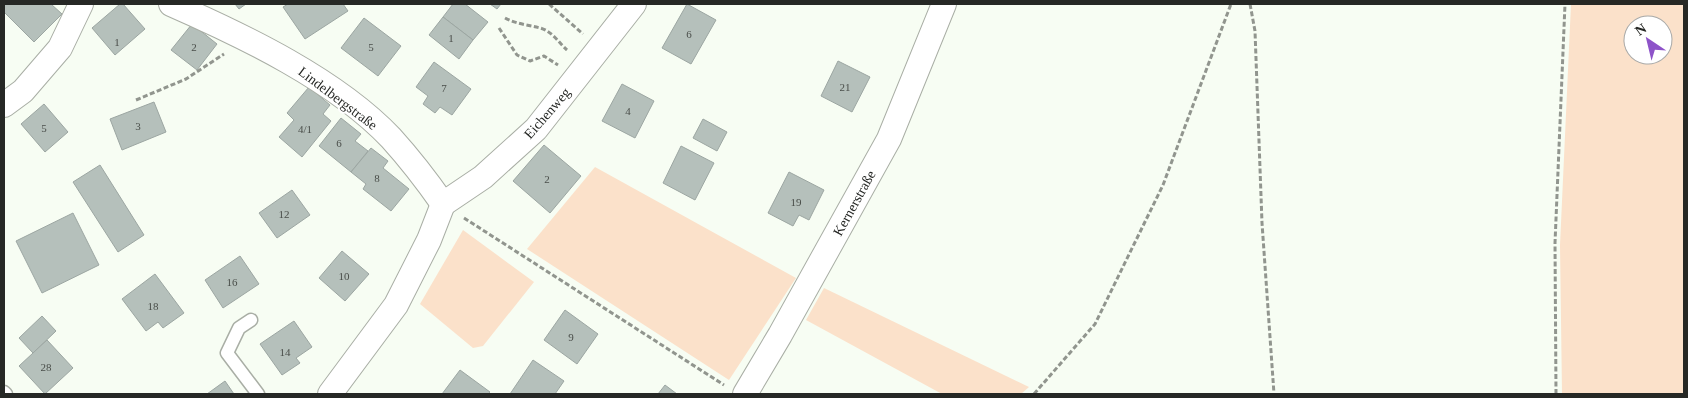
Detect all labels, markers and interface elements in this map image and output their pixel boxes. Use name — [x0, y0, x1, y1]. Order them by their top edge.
north arrow — [1623, 15, 1673, 65]
text: N — [1632, 21, 1649, 39]
house number: 6 — [686, 28, 692, 40]
house number: 1 — [448, 32, 454, 44]
house number: 1 — [114, 36, 120, 48]
house number: 2 — [191, 41, 197, 53]
house number: 5 — [368, 41, 374, 53]
street label: Lindelbergstraße — [295, 64, 380, 133]
house number: 21 — [840, 81, 851, 93]
house number: 7 — [441, 82, 447, 94]
street label: Eichenweg — [521, 85, 573, 142]
house number: 4 — [625, 105, 631, 117]
house number: 3 — [135, 120, 141, 132]
house number: 5 — [41, 122, 47, 134]
house number: 4/1 — [298, 123, 312, 135]
house number: 6 — [336, 137, 342, 149]
street label: Kernerstraße — [830, 168, 879, 238]
house number: 8 — [374, 172, 380, 184]
house number: 2 — [544, 173, 550, 185]
house number: 19 — [791, 196, 802, 208]
house number: 12 — [279, 208, 290, 220]
house number: 10 — [339, 270, 350, 282]
house number: 16 — [227, 276, 238, 288]
house number: 18 — [148, 300, 159, 312]
house number: 9 — [568, 331, 574, 343]
house number: 14 — [280, 346, 291, 358]
house number: 28 — [41, 361, 52, 373]

